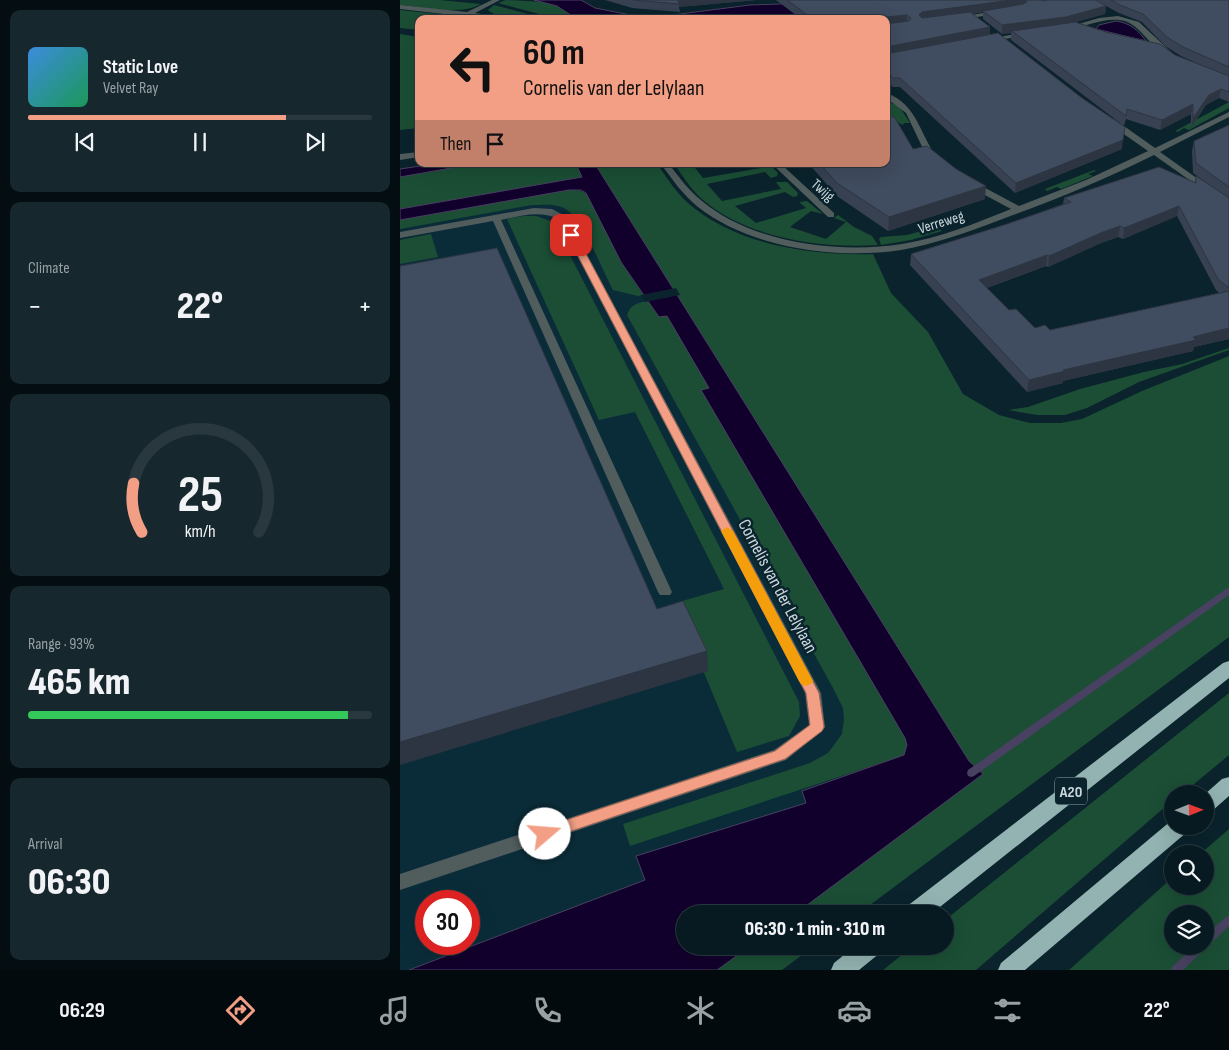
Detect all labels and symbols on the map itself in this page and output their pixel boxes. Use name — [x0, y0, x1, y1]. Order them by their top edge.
street label: Twijg — [807, 175, 838, 206]
street label: Verreweg — [916, 207, 966, 238]
pin — [550, 214, 592, 256]
street label: Cornelis van der Lelylaan — [733, 516, 822, 657]
road number: A20 — [1055, 778, 1087, 804]
north arrow — [1164, 785, 1214, 835]
position arrow — [518, 807, 570, 859]
speed limit sign: 30 — [415, 890, 480, 955]

